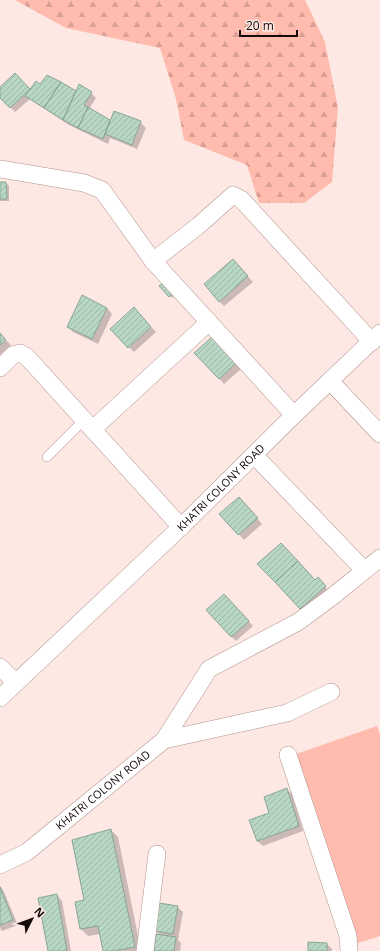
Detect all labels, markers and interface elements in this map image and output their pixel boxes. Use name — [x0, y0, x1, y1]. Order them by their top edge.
scale bar — [240, 12, 297, 38]
text: 20 m — [246, 17, 274, 34]
street label: KHATRI COLONY ROAD — [173, 440, 268, 534]
street label: KHATRI COLONY ROAD — [52, 746, 153, 833]
north arrow — [12, 899, 52, 939]
text: N — [31, 904, 48, 920]

